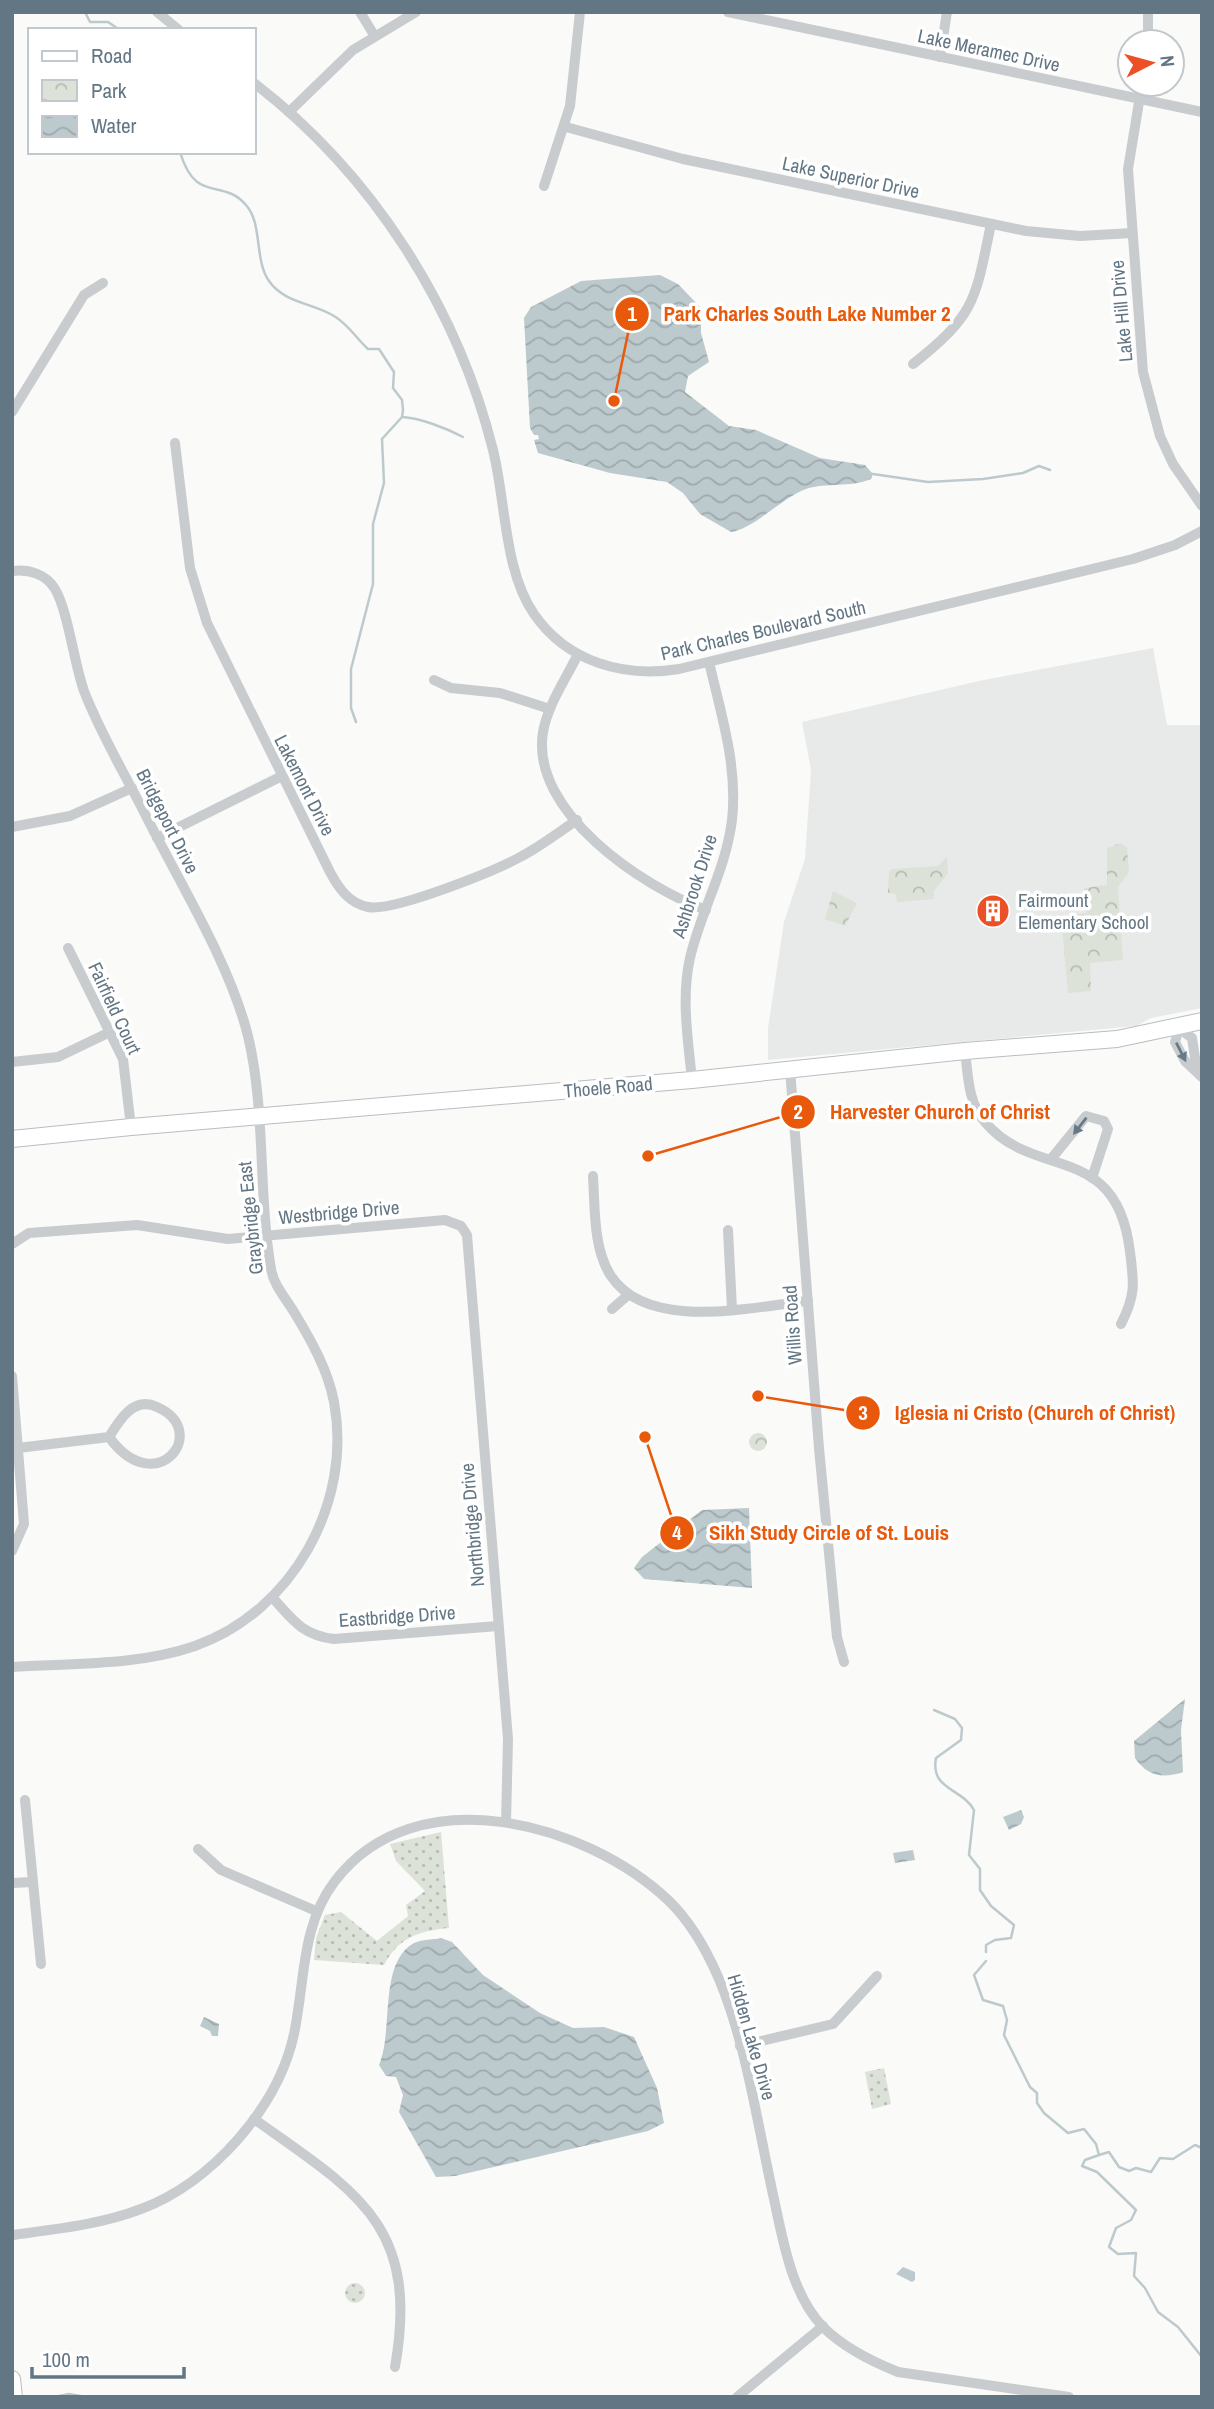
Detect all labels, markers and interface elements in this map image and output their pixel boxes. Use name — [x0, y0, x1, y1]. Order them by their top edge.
street label: Lake Meramec Drive — [916, 22, 1062, 78]
legend — [28, 28, 256, 154]
north arrow — [1116, 28, 1186, 98]
text: Road — [91, 41, 132, 70]
text: N — [1154, 54, 1181, 68]
text: Park — [91, 76, 127, 105]
text: Water — [91, 111, 137, 140]
street label: Lake Superior Drive — [780, 150, 922, 204]
street label: Lake Hill Drive — [1104, 259, 1138, 363]
callout: Park Charles South Lake Number 2 — [614, 293, 964, 335]
text: 1 — [627, 299, 637, 328]
text: Park Charles South Lake Number 2 — [663, 299, 951, 328]
street label: Park Charles Boulevard South — [658, 594, 868, 666]
street label: Lakemont Drive — [268, 730, 342, 840]
street label: Bridgeport Drive — [130, 764, 206, 878]
street label: Ashbrook Drive — [665, 831, 723, 942]
place label: Fairmount Elementary School — [1018, 887, 1149, 935]
building icon: Fairmount Elementary School — [974, 892, 1012, 930]
street label: Fairfield Court — [82, 958, 148, 1059]
one-way arrow — [1174, 1042, 1186, 1062]
street label: Thoele Road — [562, 1070, 654, 1104]
callout: Harvester Church of Christ — [781, 1091, 1064, 1133]
text: 2 — [793, 1097, 803, 1126]
text: Harvester Church of Christ — [830, 1097, 1050, 1126]
one-way arrow — [1072, 1116, 1087, 1134]
street label: Graybridge East — [231, 1160, 269, 1276]
street label: Westbridge Drive — [278, 1194, 400, 1230]
street label: Willis Road — [776, 1284, 808, 1366]
callout: Iglesia ni Cristo (Church of Christ) — [846, 1392, 1189, 1434]
text: 3 — [858, 1398, 868, 1427]
text: Iglesia ni Cristo (Church of Christ) — [895, 1398, 1175, 1427]
street label: Northbridge Drive — [454, 1462, 490, 1588]
callout: Sikh Study Circle of St. Louis — [660, 1512, 963, 1554]
text: 4 — [672, 1518, 682, 1547]
text: Sikh Study Circle of St. Louis — [709, 1518, 949, 1547]
street label: Eastbridge Drive — [338, 1599, 456, 1633]
street label: Hidden Lake Drive — [722, 1971, 782, 2103]
scale bar — [32, 2336, 184, 2380]
text: 100 m — [42, 2345, 90, 2374]

